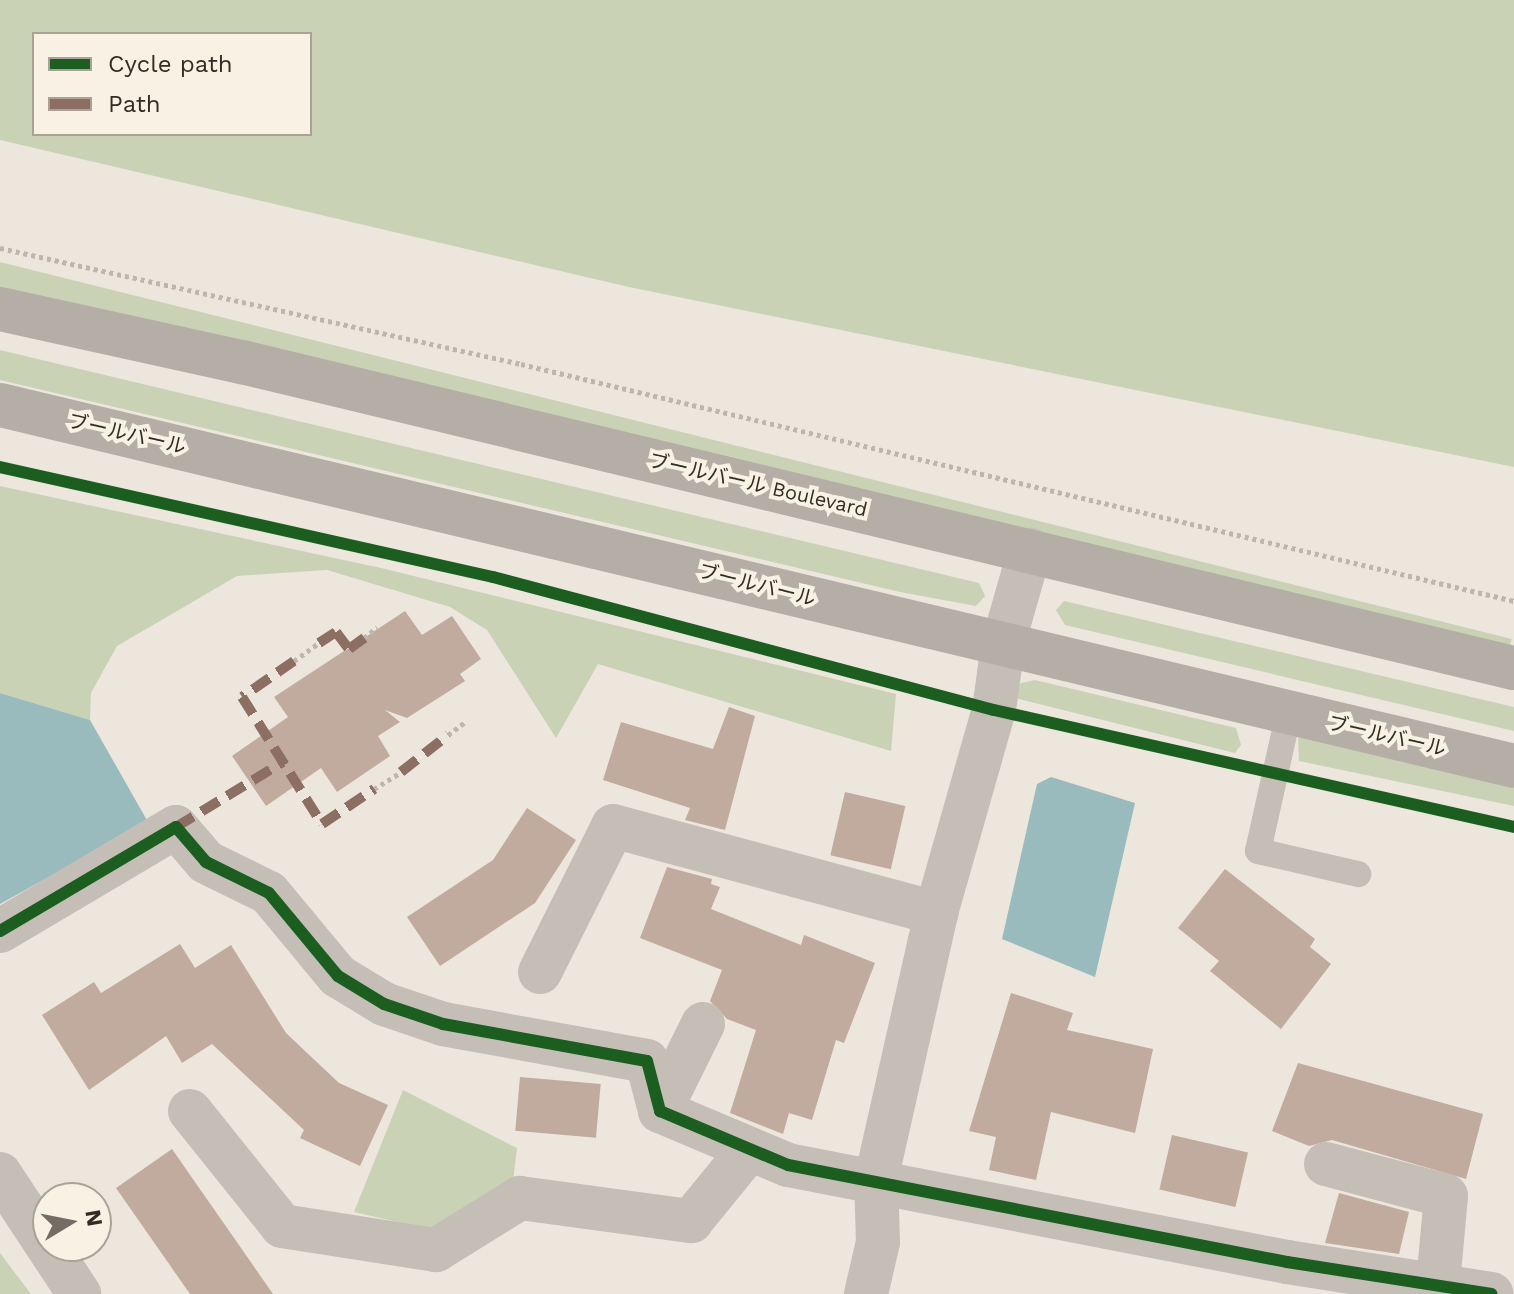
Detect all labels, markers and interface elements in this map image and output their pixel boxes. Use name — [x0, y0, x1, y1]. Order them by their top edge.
legend — [32, 32, 312, 136]
text: Cycle path — [108, 50, 233, 78]
text: Path — [108, 90, 161, 118]
street label: ブールバール — [66, 409, 188, 459]
street label: ブールバール Boulevard — [646, 448, 870, 522]
street label: ブールバール — [696, 559, 818, 611]
street label: ブールバール — [1326, 711, 1448, 761]
north arrow — [32, 1182, 112, 1262]
text: N — [80, 1208, 108, 1228]

